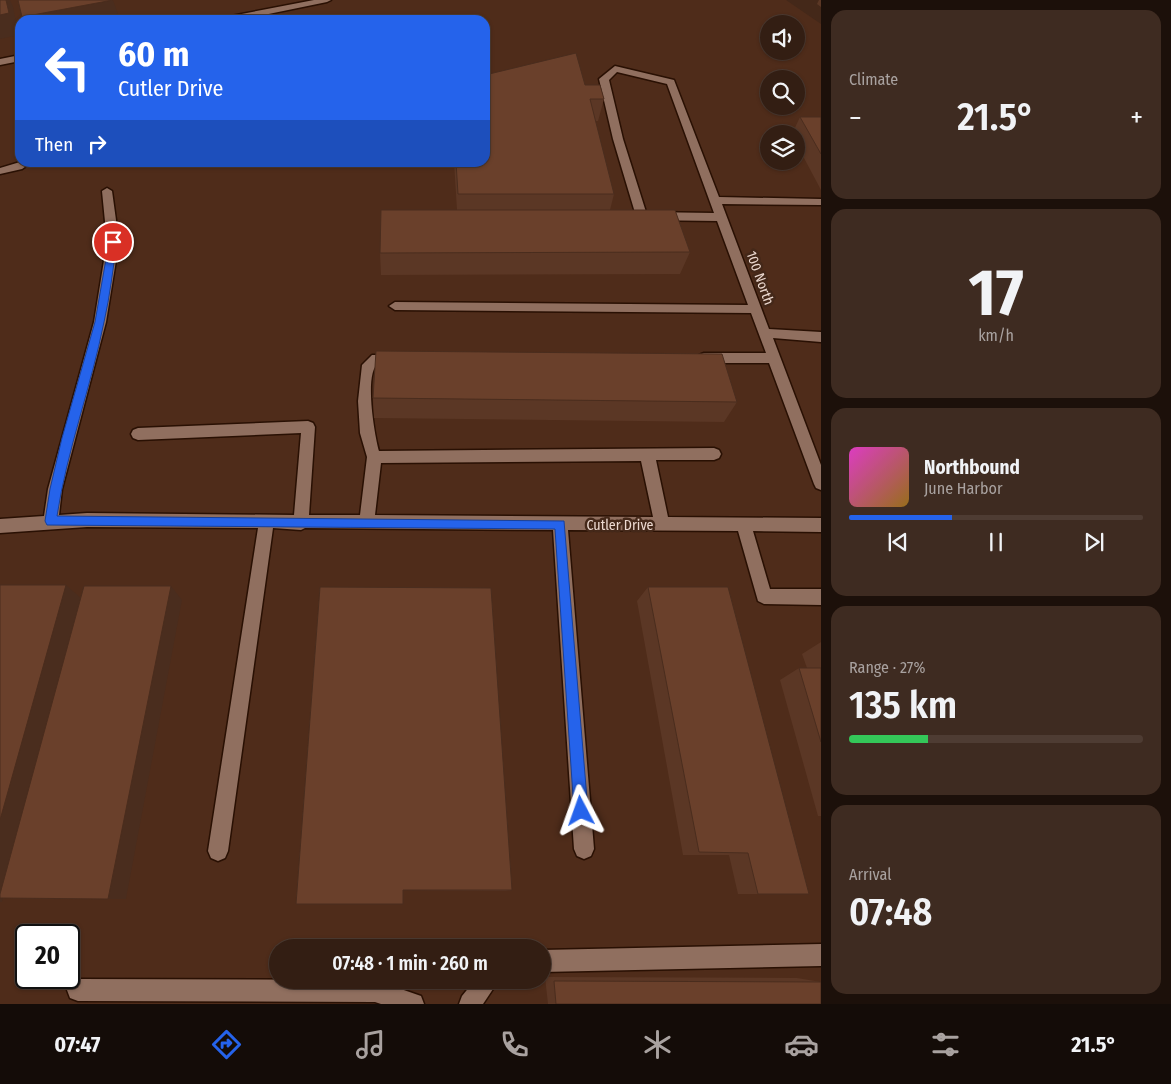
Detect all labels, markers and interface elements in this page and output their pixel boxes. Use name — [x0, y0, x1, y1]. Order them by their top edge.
map controls — [760, 15, 805, 170]
button: sound — [760, 15, 805, 60]
text: 60 m — [118, 33, 189, 75]
icon: left — [35, 35, 100, 100]
button: search — [760, 70, 805, 115]
text: Climate — [849, 70, 898, 89]
text: Cutler Drive — [118, 75, 223, 102]
text: 21.5° — [957, 94, 1035, 140]
text: − — [849, 101, 862, 134]
text: + — [1130, 101, 1143, 134]
button: layers — [760, 125, 805, 170]
icon: right — [83, 130, 111, 158]
text: Then — [35, 133, 73, 156]
pin — [92, 221, 134, 263]
icon: arrive — [99, 228, 127, 256]
street label: 100 North — [742, 249, 778, 307]
text: 17 — [968, 254, 1024, 332]
text: km/h — [978, 326, 1014, 345]
text: Northbound — [924, 456, 1020, 479]
text: June Harbor — [924, 479, 1002, 498]
street label: Cutler Drive — [587, 517, 654, 534]
icon: previous — [884, 528, 912, 556]
icon: pause — [982, 528, 1010, 556]
icon: next — [1080, 528, 1108, 556]
text: Range · 27% — [849, 658, 925, 677]
text: 135 km — [849, 682, 957, 728]
position arrow — [554, 784, 606, 836]
text: Arrival — [849, 865, 891, 884]
text: 07:48 — [849, 889, 932, 935]
speed limit sign: 20 — [15, 924, 80, 989]
text: 07:48 · 1 min · 260 m — [332, 952, 488, 975]
icon: directions — [209, 1027, 244, 1062]
icon: music — [353, 1027, 388, 1062]
icon: phone — [497, 1027, 532, 1062]
icon: climate — [640, 1027, 675, 1062]
icon: car — [784, 1027, 819, 1062]
icon: filters — [928, 1027, 963, 1062]
text: 07:47 — [54, 1031, 100, 1058]
text: 21.5° — [1071, 1031, 1117, 1058]

